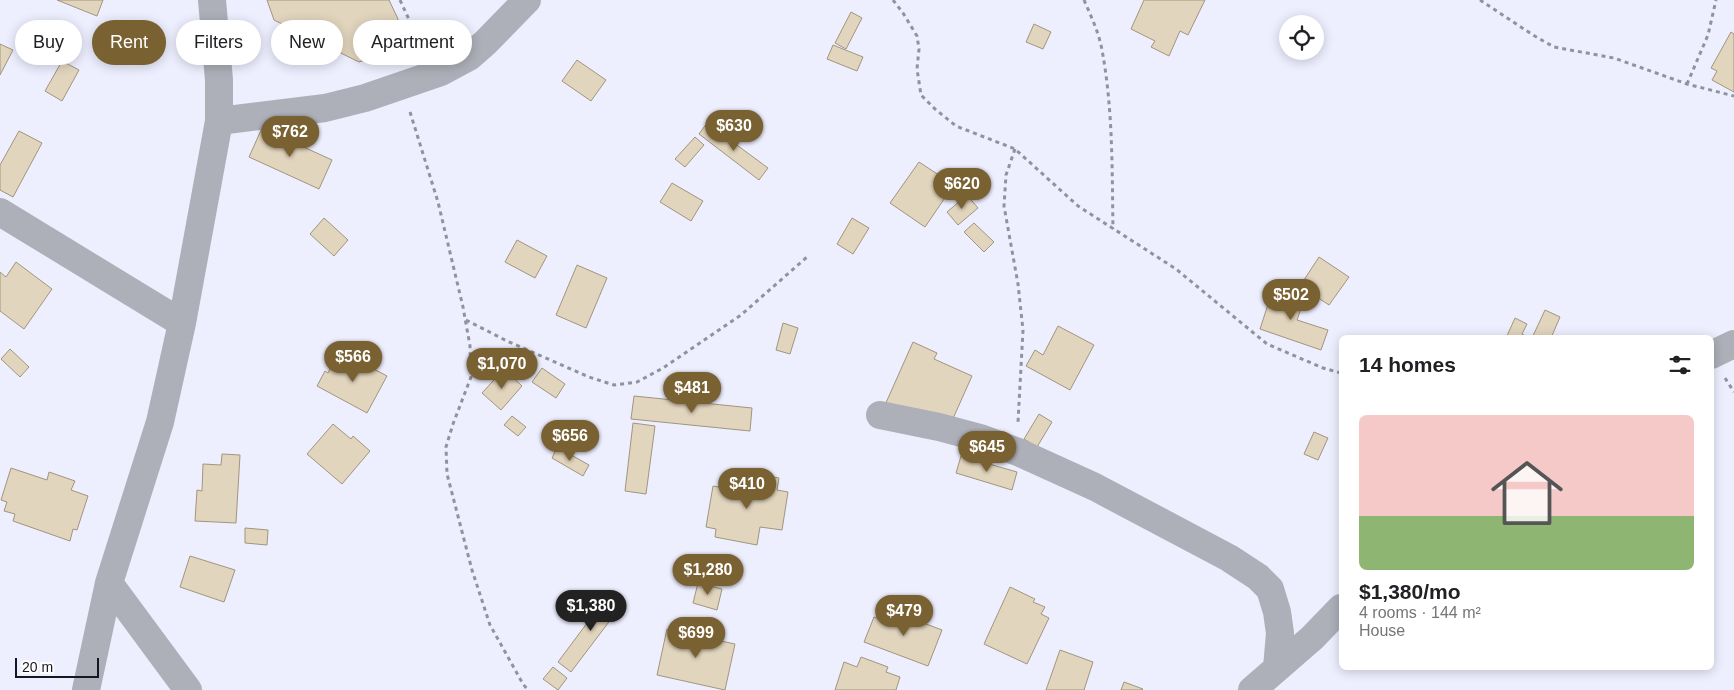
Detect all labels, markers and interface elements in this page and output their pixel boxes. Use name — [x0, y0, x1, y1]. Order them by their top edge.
map controls — [1279, 15, 1324, 60]
button: locate — [1279, 15, 1324, 60]
chip: Buy — [15, 20, 82, 65]
chip: Rent — [92, 20, 166, 65]
chip: Filters — [176, 20, 261, 65]
chip: New — [271, 20, 343, 65]
chip: Apartment — [353, 20, 472, 65]
pin: $630 — [704, 110, 764, 152]
pin: $762 — [260, 116, 320, 158]
text: $630 — [716, 117, 752, 134]
text: $762 — [272, 123, 308, 140]
pin: $620 — [932, 168, 992, 210]
text: $620 — [944, 175, 980, 192]
pin: $502 — [1261, 278, 1321, 321]
text: $502 — [1273, 286, 1309, 303]
pin: $566 — [323, 340, 383, 383]
text: $566 — [335, 348, 371, 365]
pin: $1,070 — [461, 348, 543, 390]
icon: filters — [1666, 351, 1694, 379]
text: 14 homes — [1359, 353, 1456, 376]
text: $1,070 — [478, 355, 526, 372]
pin: $481 — [662, 372, 722, 414]
text: $481 — [674, 379, 710, 396]
pin: $656 — [540, 420, 600, 462]
text: $656 — [552, 427, 588, 444]
pin: $645 — [957, 430, 1017, 473]
text: $645 — [969, 438, 1005, 455]
icon: home — [1482, 448, 1572, 538]
pin: $410 — [717, 468, 777, 510]
text: $410 — [729, 475, 765, 492]
pin: $1,280 — [667, 554, 749, 596]
text: $1,280 — [684, 561, 732, 578]
text: $1,380/mo — [1359, 580, 1461, 603]
pin: $1,380 — [550, 590, 632, 632]
pin: $479 — [874, 594, 934, 637]
text: $1,380 — [567, 597, 615, 614]
text: $479 — [886, 602, 922, 619]
text: 4 rooms · 144 m² — [1359, 604, 1481, 621]
pin: $699 — [666, 616, 726, 659]
text: House — [1359, 622, 1405, 639]
text: $699 — [678, 624, 714, 641]
scale bar — [15, 655, 99, 678]
text: 20 m — [22, 659, 53, 675]

